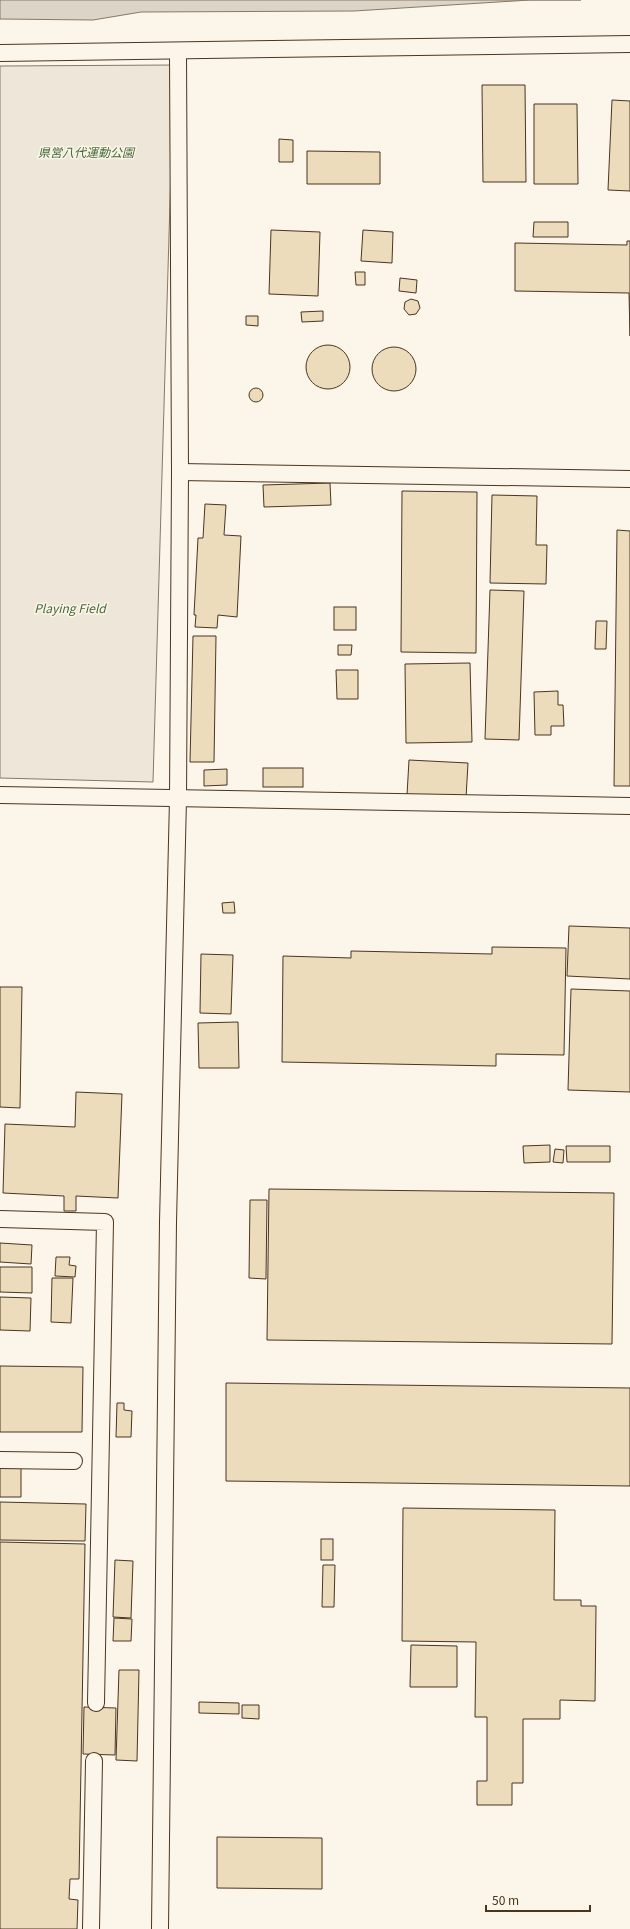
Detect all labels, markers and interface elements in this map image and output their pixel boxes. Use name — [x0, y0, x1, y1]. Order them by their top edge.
park label: 県営八代運動公園 — [38, 143, 136, 160]
park label: Playing Field — [34, 599, 107, 616]
scale bar — [486, 1887, 590, 1913]
text: 50 m — [492, 1891, 519, 1908]

